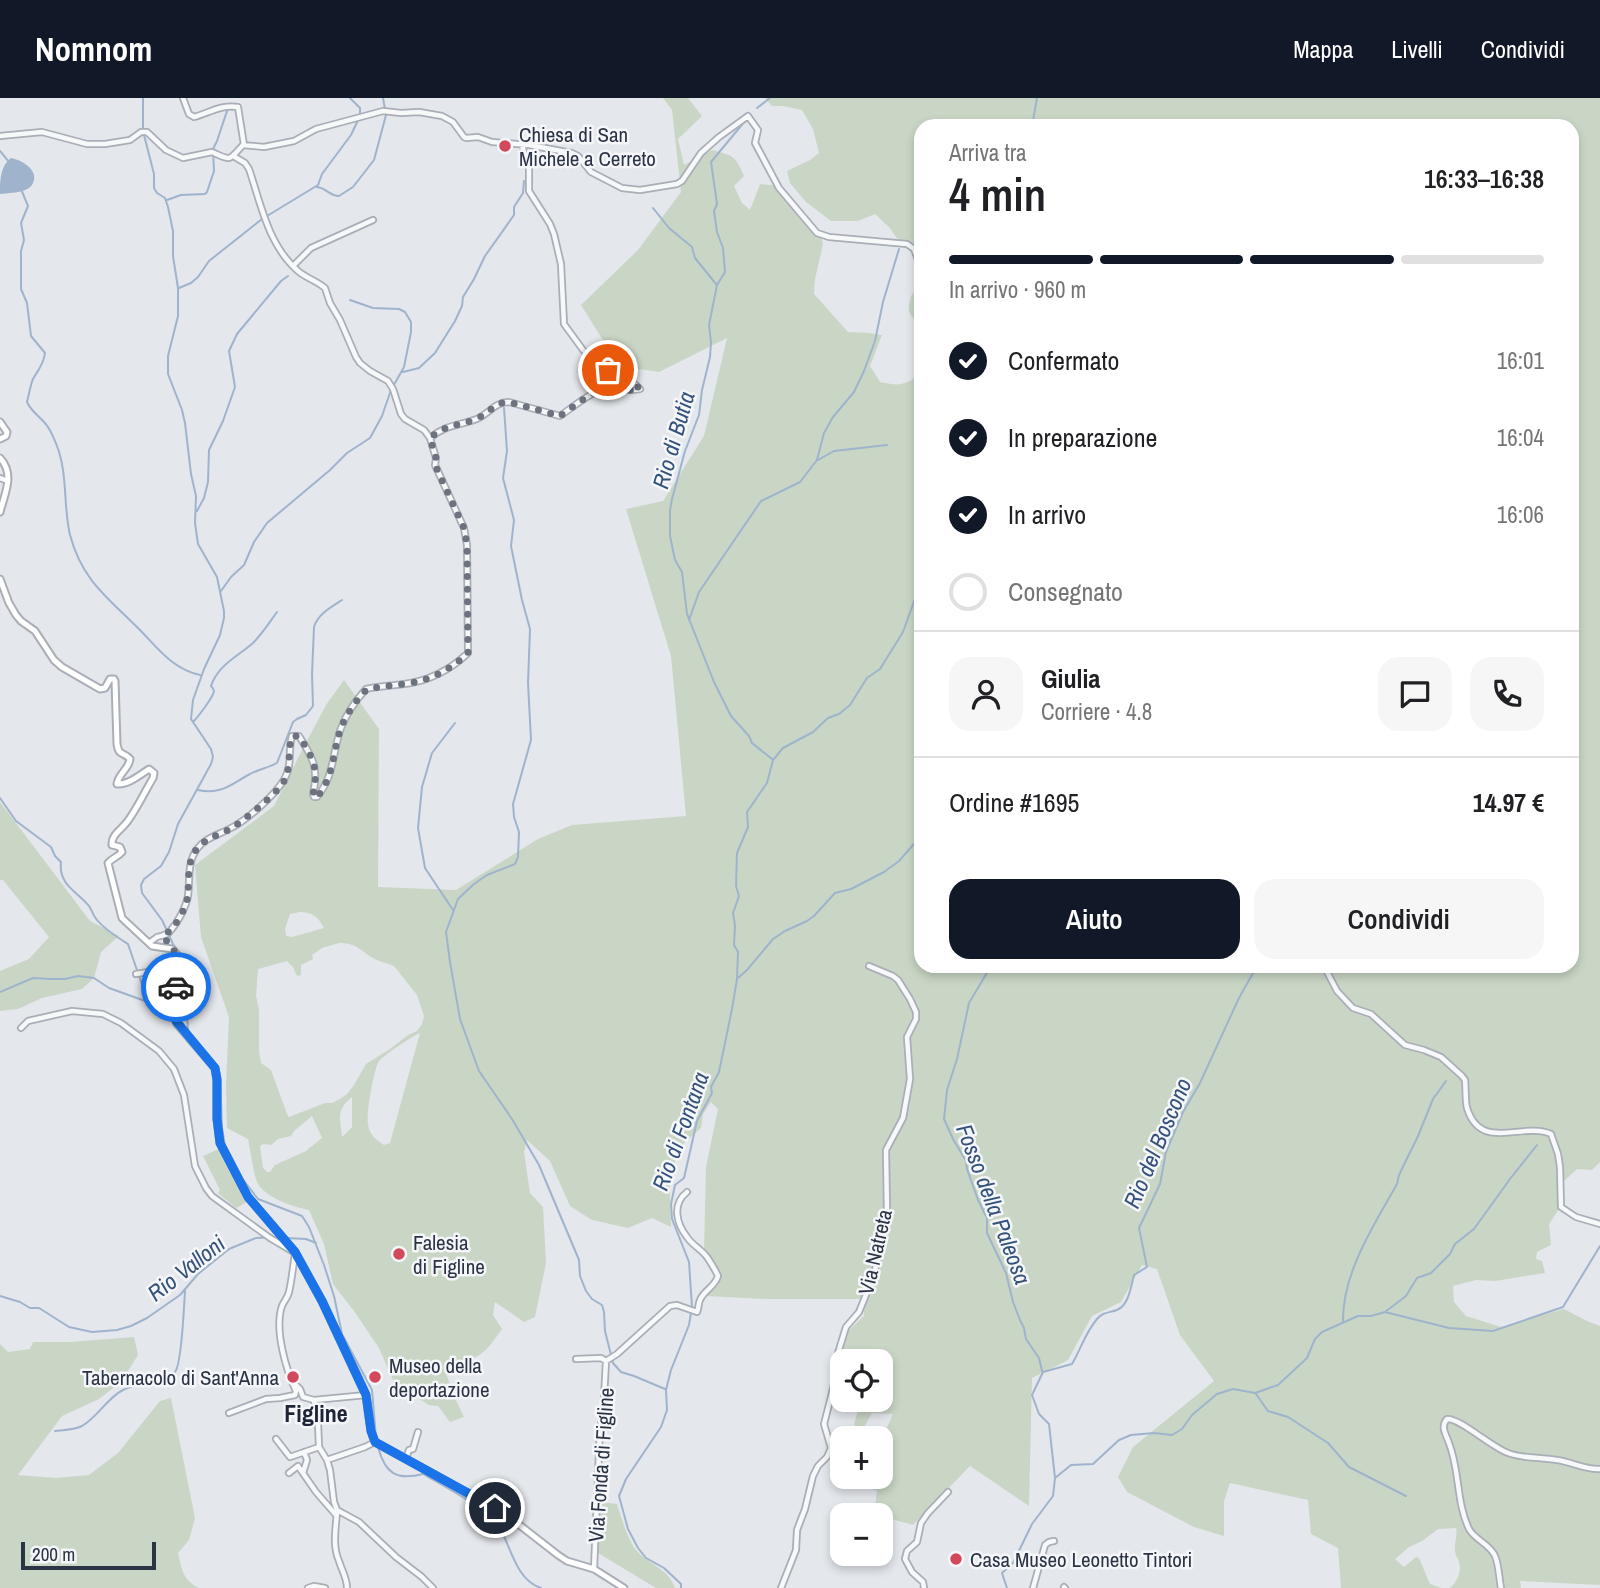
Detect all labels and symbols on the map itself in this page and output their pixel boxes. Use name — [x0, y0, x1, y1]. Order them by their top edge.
place label: Chiesa di San Michele a Cerreto — [519, 120, 656, 173]
marker: Chiesa di San Michele a Cerreto — [497, 138, 513, 154]
pin — [578, 340, 638, 400]
water label: Rio di Butia — [644, 388, 702, 492]
courier — [141, 952, 211, 1022]
water label: Rio di Fontana — [644, 1067, 716, 1195]
water label: Rio del Boscono — [1116, 1073, 1198, 1213]
water label: Fosso della Paleosa — [949, 1119, 1039, 1289]
street label: Via Natreta — [851, 1206, 899, 1298]
water label: Rio Valloni — [141, 1227, 232, 1308]
place label: Falesia di Figline — [413, 1228, 485, 1281]
marker: Falesia di Figline — [391, 1246, 407, 1262]
place label: Museo della deportazione — [389, 1351, 490, 1404]
place label: Tabernacolo di Sant'Anna — [82, 1363, 279, 1392]
marker: Tabernacolo di Sant'Anna — [285, 1369, 301, 1385]
marker: Museo della deportazione — [367, 1369, 383, 1385]
street label: Via Fonda di Figline — [581, 1387, 621, 1543]
district label: Figline — [284, 1397, 348, 1429]
pin — [465, 1478, 525, 1538]
scale bar — [21, 1539, 156, 1571]
place label: Casa Museo Leonetto Tintori — [970, 1545, 1192, 1574]
marker: Casa Museo Leonetto Tintori — [948, 1551, 964, 1567]

